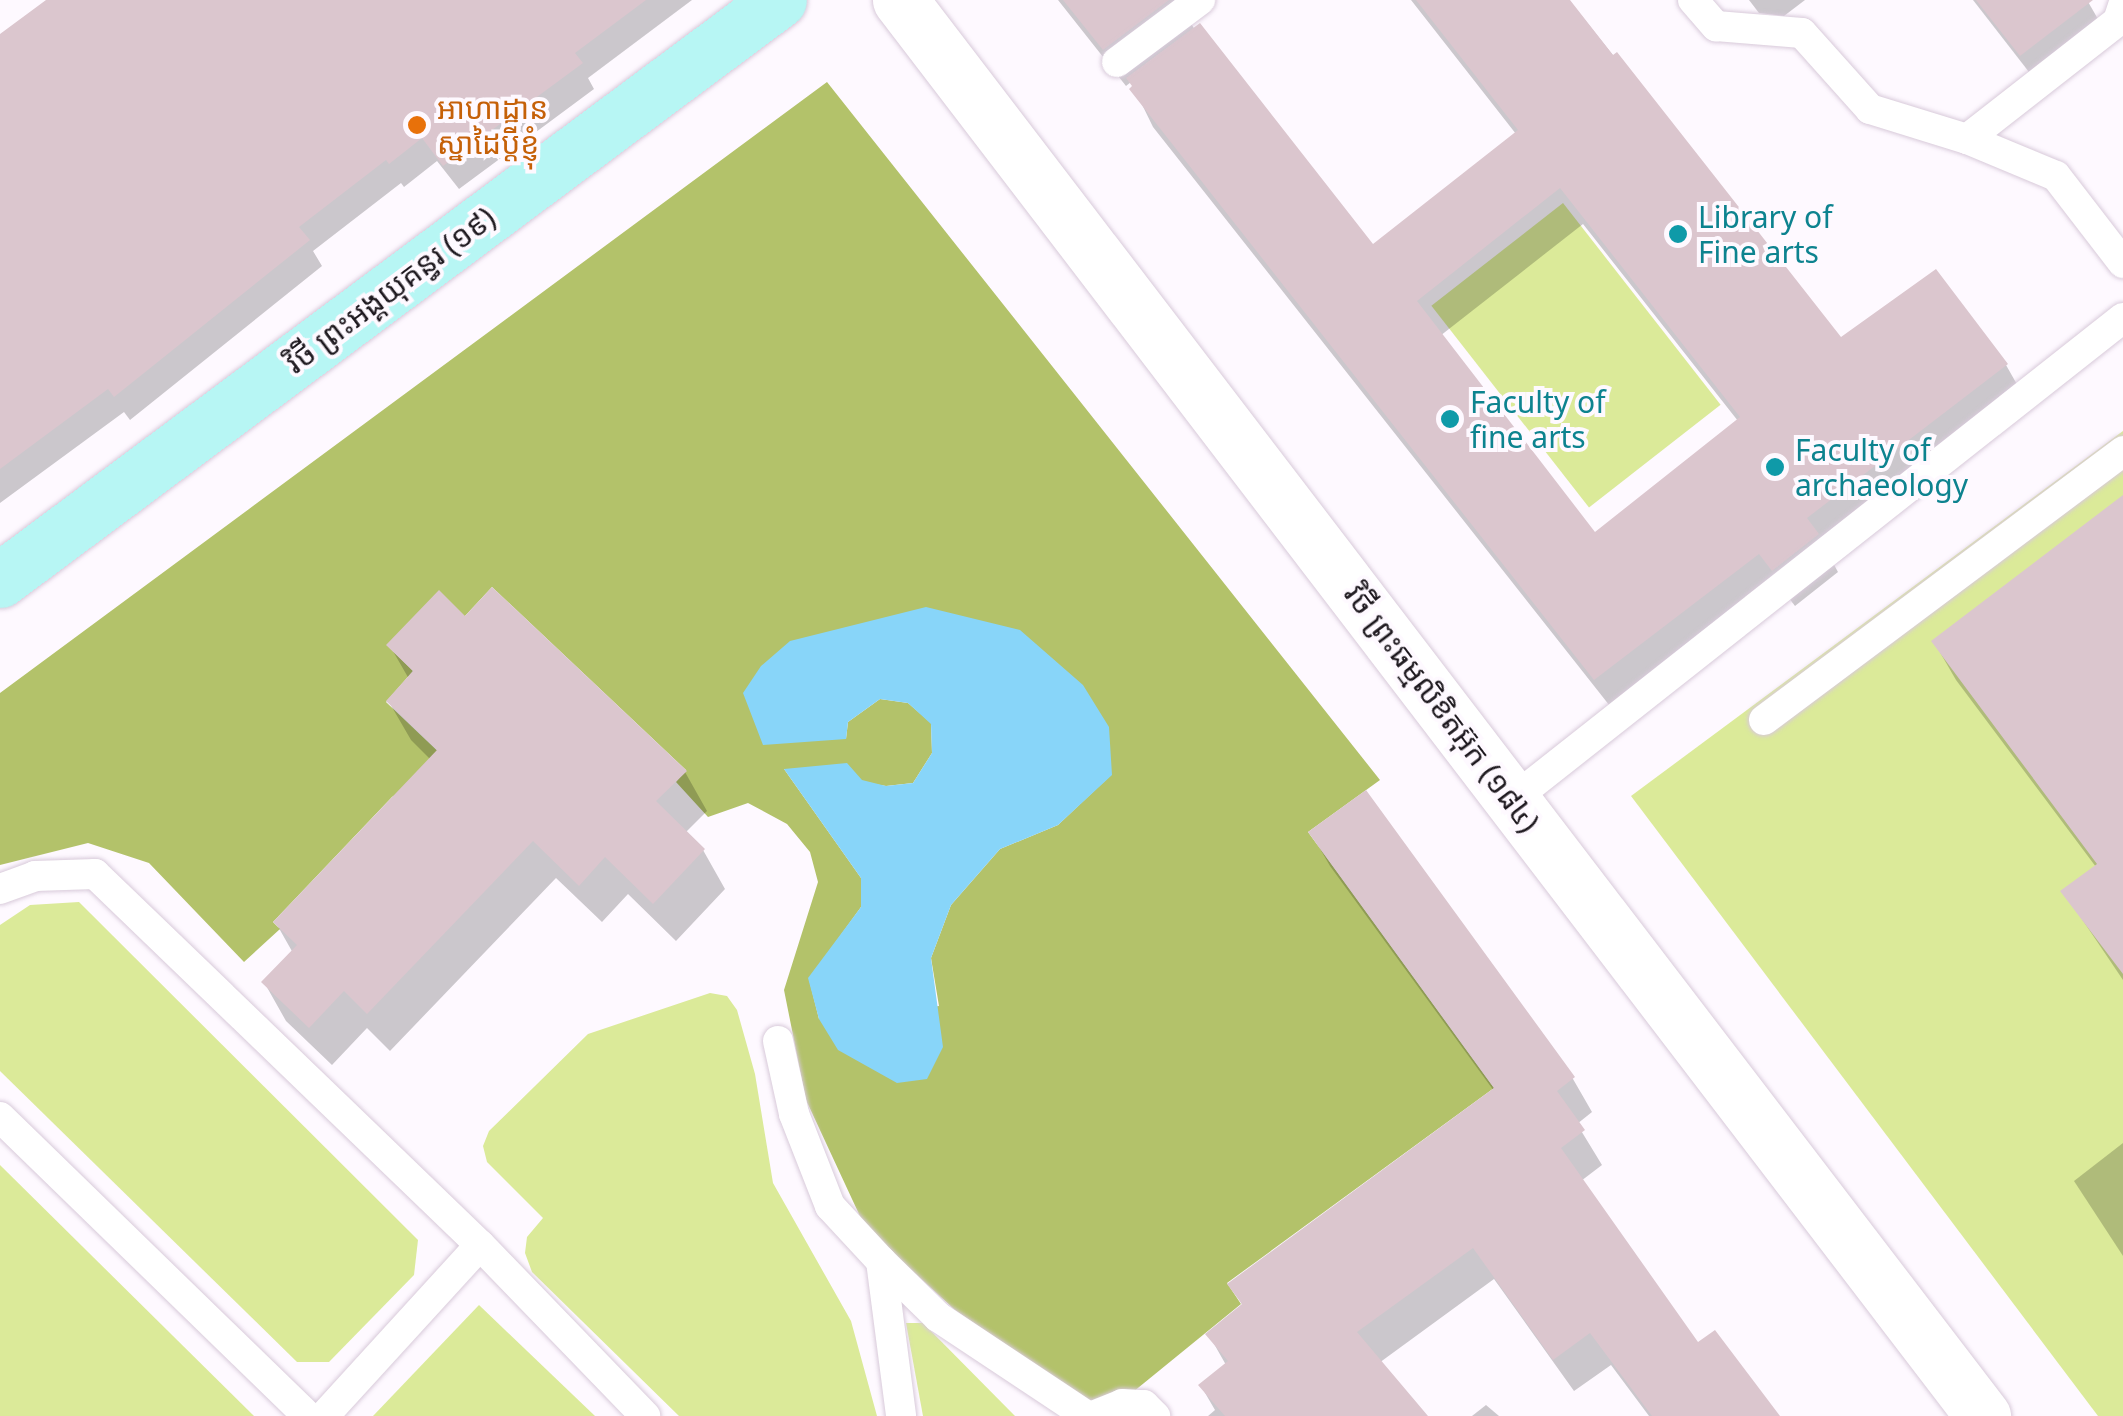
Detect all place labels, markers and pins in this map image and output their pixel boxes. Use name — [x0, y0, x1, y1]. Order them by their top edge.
place label: អាហាដ្ឋាន ស្នាដៃប្ដីខ្ញុំ — [437, 90, 548, 160]
marker: អាហាដ្ឋាន ស្នាដៃប្ដីខ្ញុំ — [406, 114, 428, 136]
place label: Library of Fine arts — [1698, 199, 1832, 270]
marker: Library of Fine arts — [1667, 223, 1689, 245]
place label: Faculty of fine arts — [1470, 384, 1605, 454]
marker: Faculty of fine arts — [1439, 408, 1461, 430]
place label: Faculty of archaeology — [1795, 432, 1968, 502]
marker: Faculty of archaeology — [1764, 456, 1786, 478]

